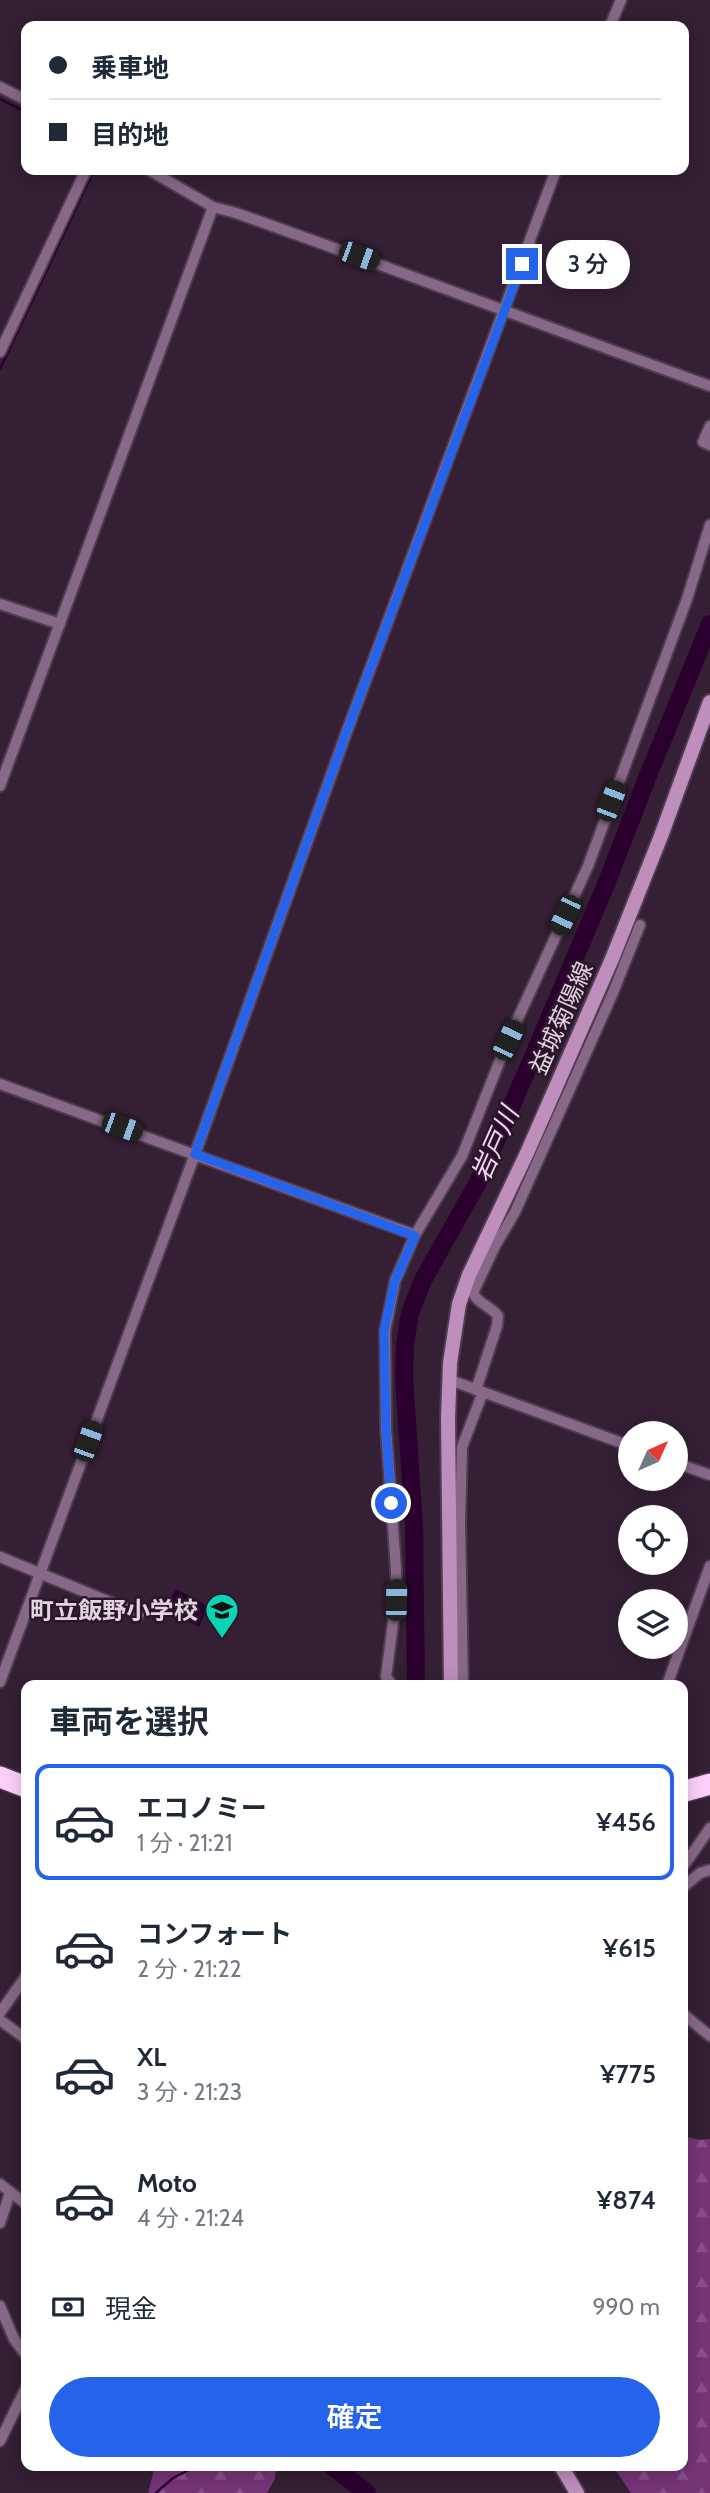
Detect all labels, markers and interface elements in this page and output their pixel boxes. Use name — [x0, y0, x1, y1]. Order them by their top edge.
text: 乗車地 — [91, 52, 169, 84]
text: 目的地 — [91, 119, 169, 151]
car — [336, 239, 383, 273]
callout: 3 分 — [546, 240, 630, 288]
route end — [506, 248, 538, 280]
text: 3 分 — [568, 250, 608, 278]
car — [594, 778, 629, 824]
car — [547, 892, 584, 938]
street label: 益城菊陽線 — [523, 957, 599, 1079]
car — [490, 1017, 527, 1063]
water label: 岩戸川 — [465, 1099, 527, 1186]
car — [99, 1110, 146, 1144]
car — [71, 1418, 106, 1464]
north arrow — [618, 1421, 688, 1491]
map controls — [618, 1421, 688, 1659]
route start — [375, 1487, 407, 1519]
button: locate — [618, 1505, 688, 1575]
car — [386, 1579, 407, 1621]
button: layers — [618, 1589, 688, 1659]
school or university icon: 町立飯野小学校 — [203, 1591, 241, 1640]
place label: 町立飯野小学校 — [30, 1596, 198, 1625]
text: 車両を選択 — [49, 1702, 209, 1741]
icon: car — [53, 1791, 116, 1854]
text: エコノミー — [137, 1792, 267, 1824]
text: ¥456 — [596, 1806, 656, 1838]
text: 1 分 · 21:21 — [137, 1829, 232, 1857]
icon: car — [53, 1917, 116, 1980]
text: コンフォート — [137, 1918, 292, 1950]
text: ¥615 — [603, 1932, 656, 1964]
text: 2 分 · 21:22 — [137, 1955, 242, 1983]
text: XL — [137, 2041, 166, 2073]
icon: car — [53, 2043, 116, 2106]
text: ¥775 — [600, 2058, 656, 2090]
text: 3 分 · 21:23 — [137, 2078, 242, 2106]
text: Moto — [137, 2167, 197, 2199]
icon: car — [53, 2169, 116, 2232]
text: ¥874 — [597, 2184, 656, 2216]
text: 4 分 · 21:24 — [137, 2204, 244, 2232]
icon: cash — [49, 2288, 87, 2326]
text: 現金 — [105, 2293, 157, 2325]
text: 990 m — [592, 2293, 660, 2321]
button: 確定 — [49, 2377, 660, 2457]

